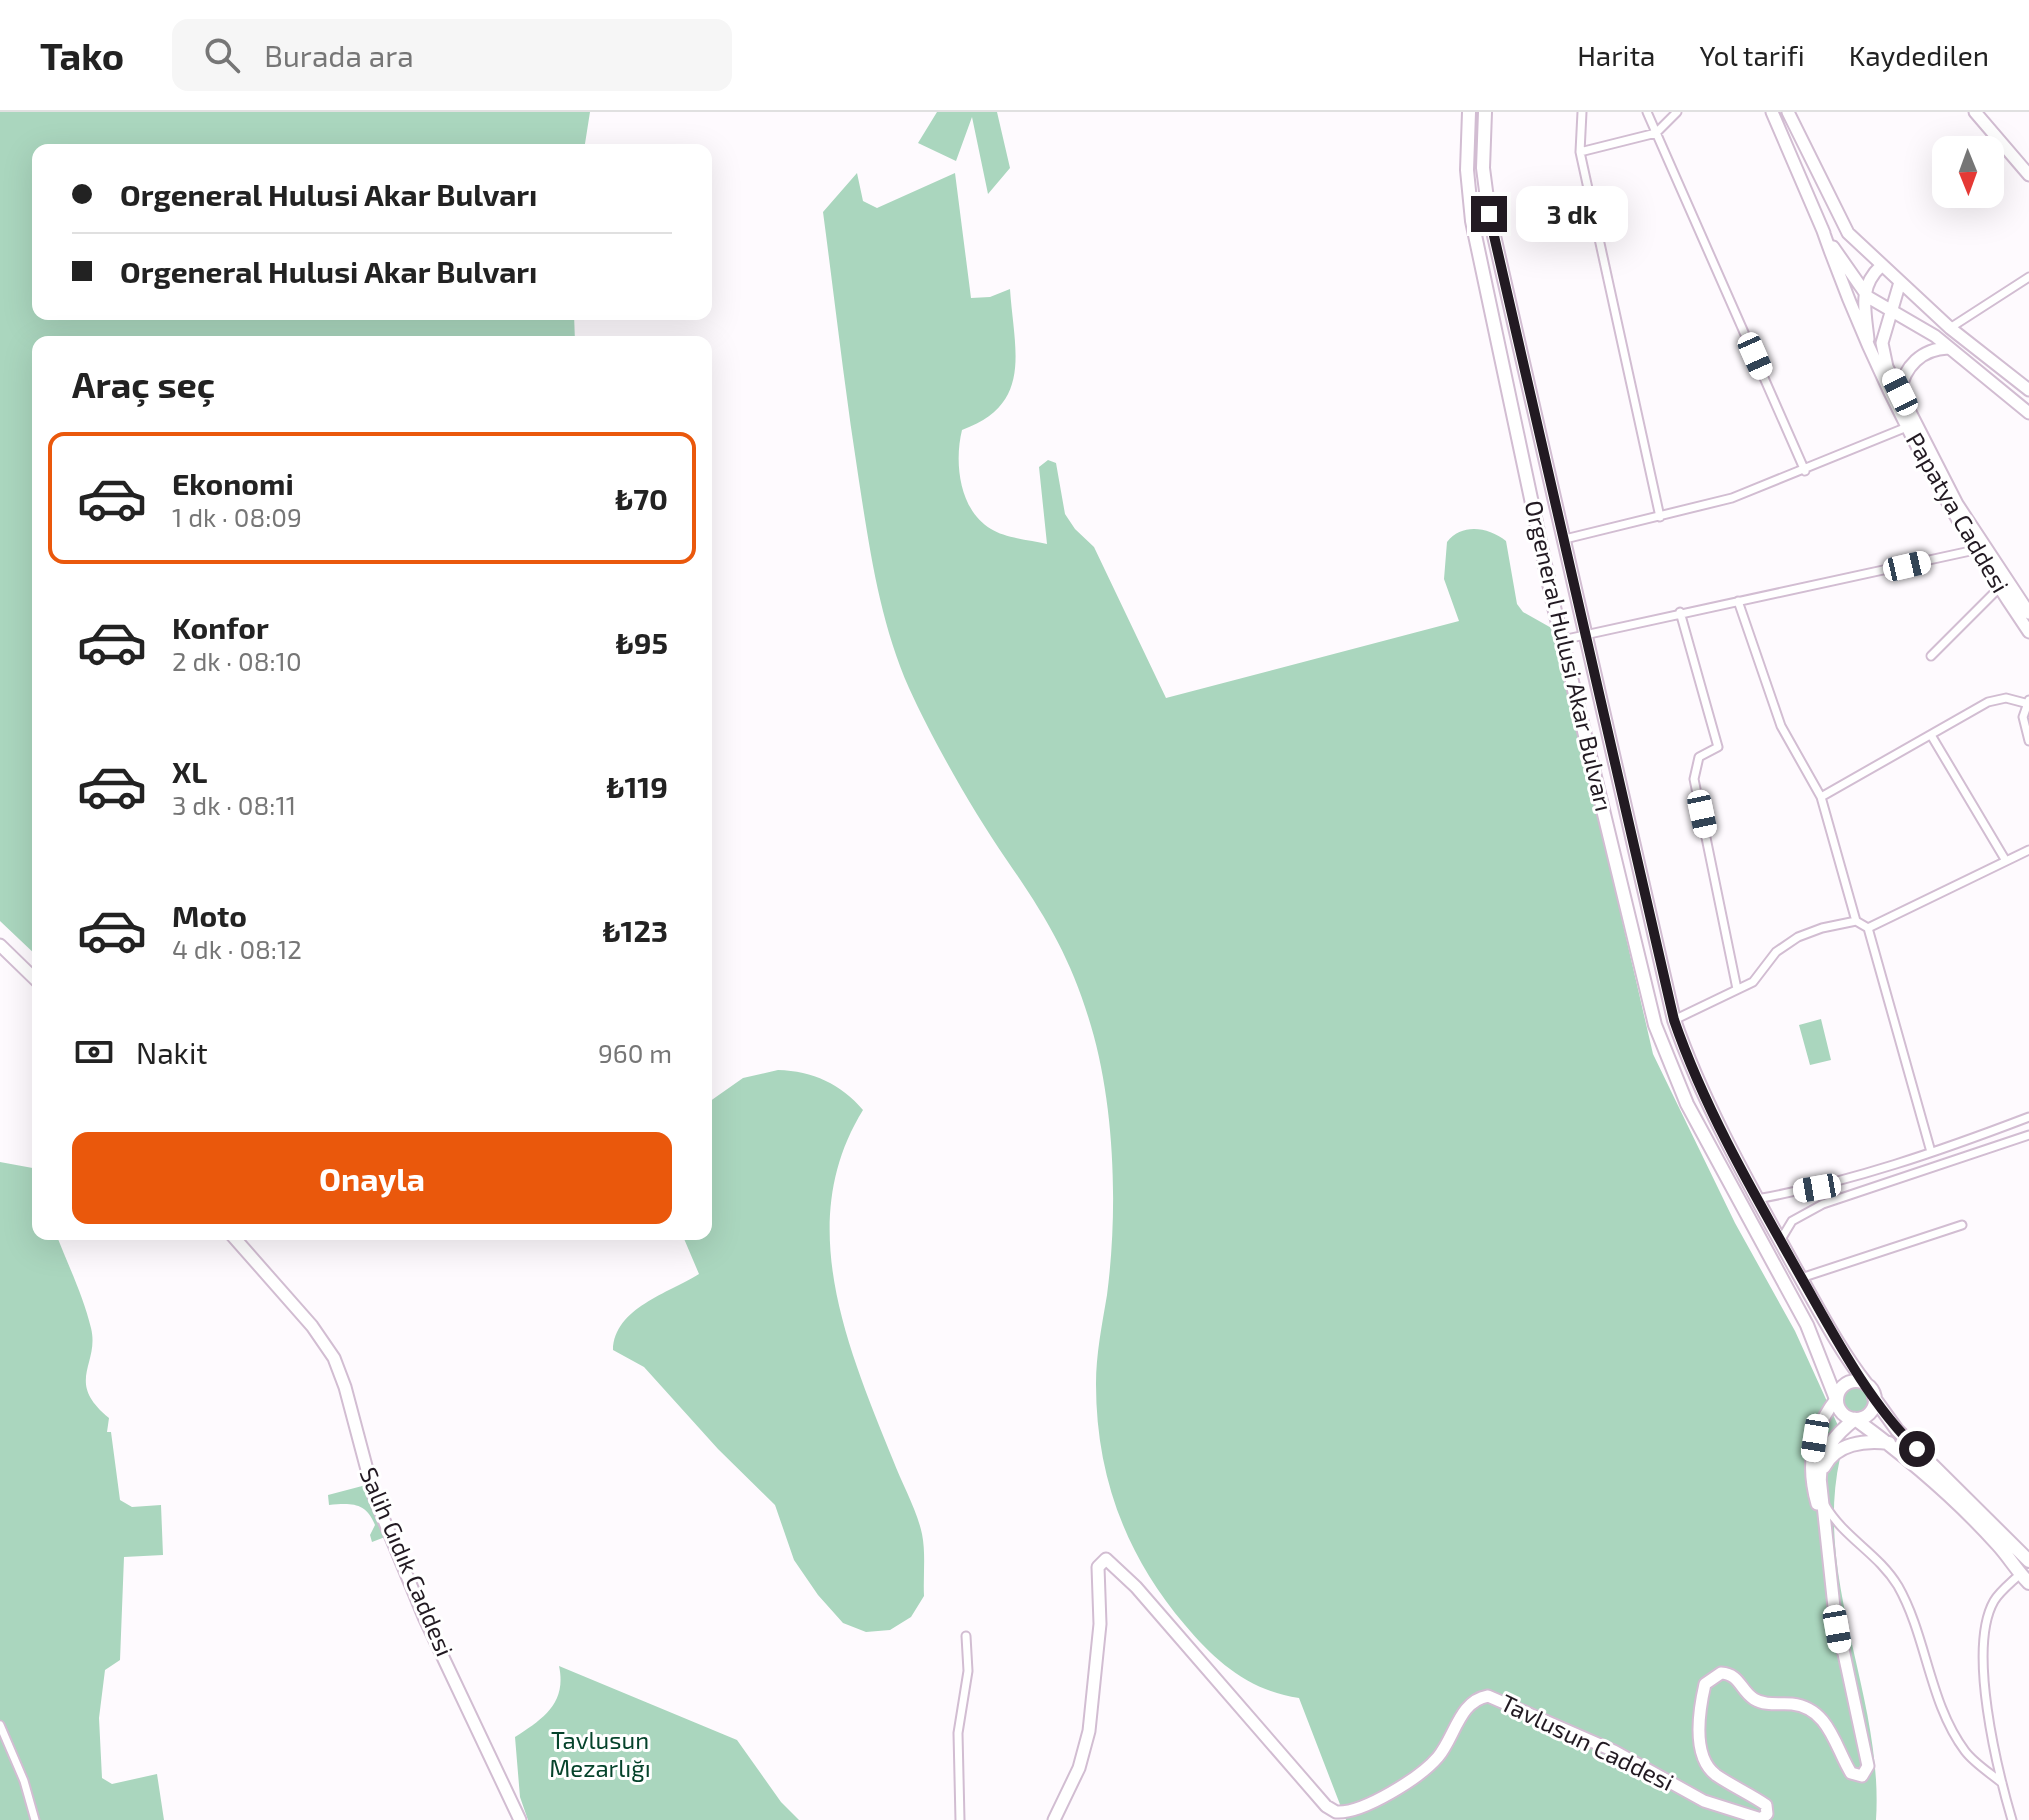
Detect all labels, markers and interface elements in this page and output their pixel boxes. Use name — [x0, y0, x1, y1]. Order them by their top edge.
search box — [172, 19, 732, 91]
text: Tako — [40, 32, 124, 78]
icon: search — [200, 33, 244, 77]
text: Burada ara — [264, 37, 414, 73]
text: Harita — [1577, 38, 1655, 72]
text: Yol tarifi — [1699, 38, 1805, 72]
text: Kaydedilen — [1849, 38, 1989, 72]
north arrow — [1932, 136, 2004, 208]
map controls — [1932, 136, 2004, 208]
text: Orgeneral Hulusi Akar Bulvarı — [120, 176, 537, 212]
callout: 3 dk — [1517, 186, 1629, 242]
route end — [1471, 196, 1507, 232]
text: 3 dk — [1547, 198, 1597, 229]
text: Orgeneral Hulusi Akar Bulvarı — [120, 253, 537, 289]
car — [1734, 329, 1776, 383]
text: Araç seç — [72, 362, 215, 405]
car — [1879, 365, 1921, 419]
street label: Papatya Caddesi — [1901, 427, 2016, 597]
icon: car — [76, 462, 148, 534]
text: Ekonomi — [172, 465, 294, 501]
text: ₺70 — [615, 480, 668, 516]
street label: Orgeneral Hulusi Akar Bulvarı — [1520, 497, 1619, 814]
text: 1 dk · 08:09 — [172, 501, 302, 532]
car — [1881, 549, 1933, 583]
icon: car — [76, 606, 148, 678]
text: Konfor — [172, 609, 269, 645]
text: ₺95 — [616, 624, 668, 660]
text: 2 dk · 08:10 — [172, 645, 302, 676]
icon: car — [76, 750, 148, 822]
text: XL — [172, 753, 207, 789]
text: ₺119 — [607, 768, 668, 804]
car — [1685, 788, 1719, 840]
text: 3 dk · 08:11 — [172, 789, 296, 820]
icon: car — [76, 894, 148, 966]
text: Moto — [172, 897, 247, 933]
text: ₺123 — [603, 912, 668, 948]
text: 4 dk · 08:12 — [172, 933, 302, 964]
icon: cash — [72, 1030, 116, 1074]
text: Nakit — [136, 1034, 208, 1070]
text: 960 m — [598, 1037, 672, 1068]
button: Onayla — [72, 1132, 672, 1224]
car — [1791, 1172, 1843, 1204]
car — [1799, 1412, 1831, 1464]
route start — [1899, 1431, 1935, 1467]
street label: Salih Gıdık Caddesi — [354, 1463, 460, 1660]
car — [1821, 1603, 1853, 1655]
street label: Tavlusun Caddesi — [1496, 1687, 1679, 1796]
park label: Tavlusun Mezarlığı — [549, 1725, 651, 1782]

